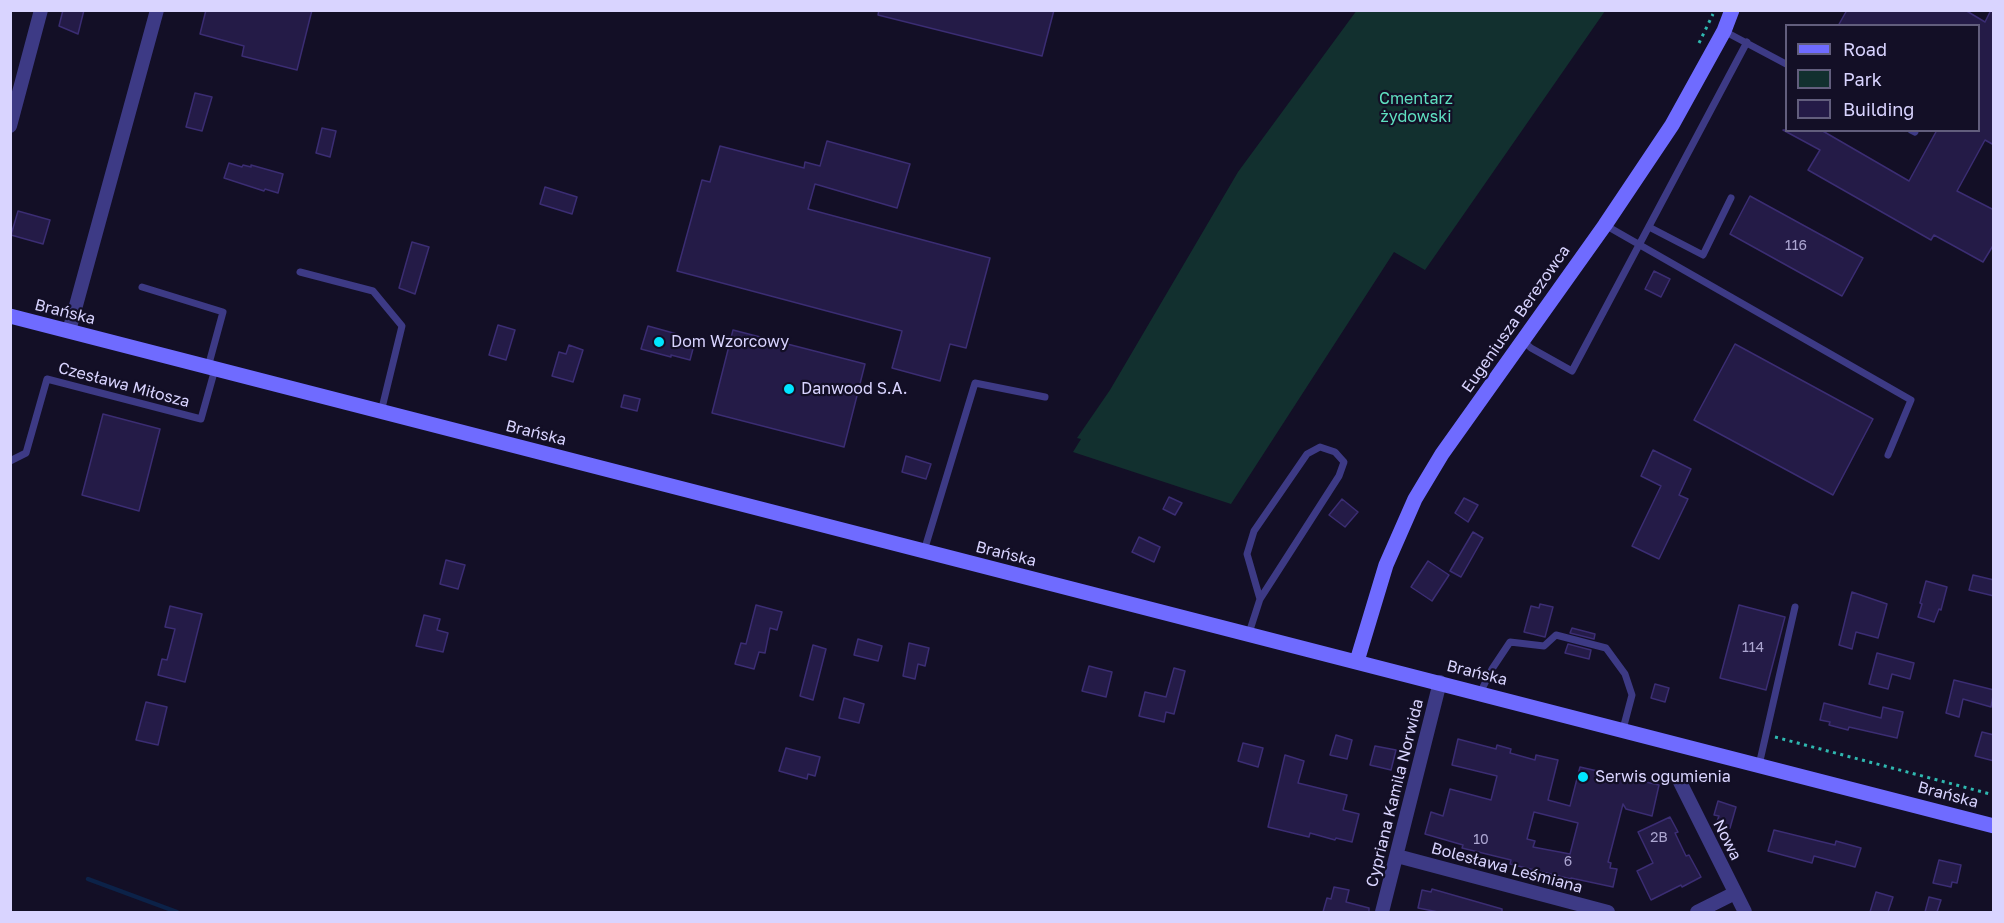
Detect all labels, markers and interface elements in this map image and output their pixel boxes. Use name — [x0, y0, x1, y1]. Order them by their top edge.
legend — [1785, 24, 1980, 132]
text: Road — [1843, 38, 1887, 60]
text: Park — [1843, 68, 1882, 90]
park label: Cmentarz żydowski — [1379, 89, 1453, 127]
text: Building — [1843, 98, 1914, 120]
house number: 116 — [1785, 238, 1807, 254]
street label: Eugeniusza Berezowca — [1458, 242, 1574, 396]
street label: Brańska — [33, 295, 97, 329]
place label: Dom Wzorcowy — [671, 332, 789, 352]
marker: Dom Wzorcowy — [652, 335, 666, 349]
street label: Czesława Miłosza — [56, 358, 192, 412]
place label: Danwood S.A. — [801, 379, 907, 399]
marker: Danwood S.A. — [782, 382, 796, 396]
street label: Brańska — [504, 416, 568, 450]
street label: Brańska — [974, 537, 1038, 571]
house number: 114 — [1742, 640, 1764, 656]
street label: Brańska — [1445, 656, 1509, 690]
street label: Cypriana Kamila Norwida — [1362, 697, 1428, 889]
place label: Serwis ogumienia — [1595, 767, 1731, 787]
marker: Serwis ogumienia — [1576, 770, 1590, 784]
street label: Brańska — [1916, 778, 1980, 812]
street label: Nowa — [1709, 816, 1745, 864]
house number: 2B — [1650, 830, 1668, 846]
house number: 10 — [1473, 832, 1489, 848]
street label: Bolesława Leśmiana — [1429, 839, 1585, 897]
house number: 6 — [1564, 854, 1572, 870]

